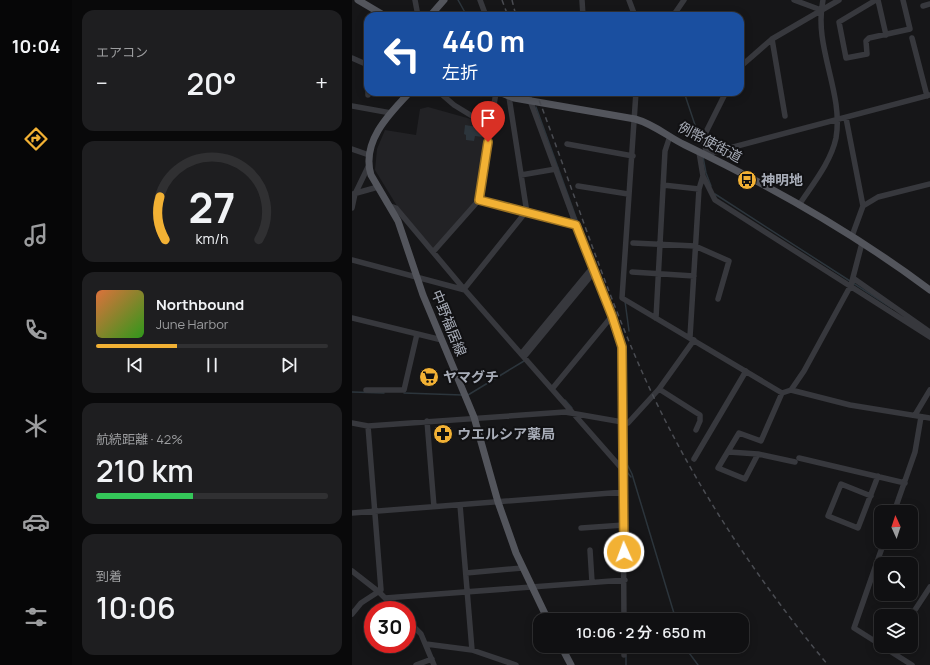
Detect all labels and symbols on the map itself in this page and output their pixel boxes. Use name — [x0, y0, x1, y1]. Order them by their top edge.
pin — [471, 101, 505, 142]
street label: 例幣使街道 — [675, 117, 746, 166]
bus stop icon: 神明地 — [736, 169, 758, 191]
place label: 神明地 — [761, 170, 803, 189]
street label: 中野福居線 — [428, 287, 471, 359]
supermarket icon: ヤマグチ — [418, 366, 440, 388]
place label: ヤマグチ — [443, 367, 499, 386]
pharmacy icon: ウエルシア薬局 — [432, 423, 454, 445]
place label: ウエルシア薬局 — [457, 424, 555, 443]
north arrow — [874, 505, 918, 549]
position arrow — [603, 531, 645, 573]
speed limit sign: 30 — [364, 601, 416, 653]

